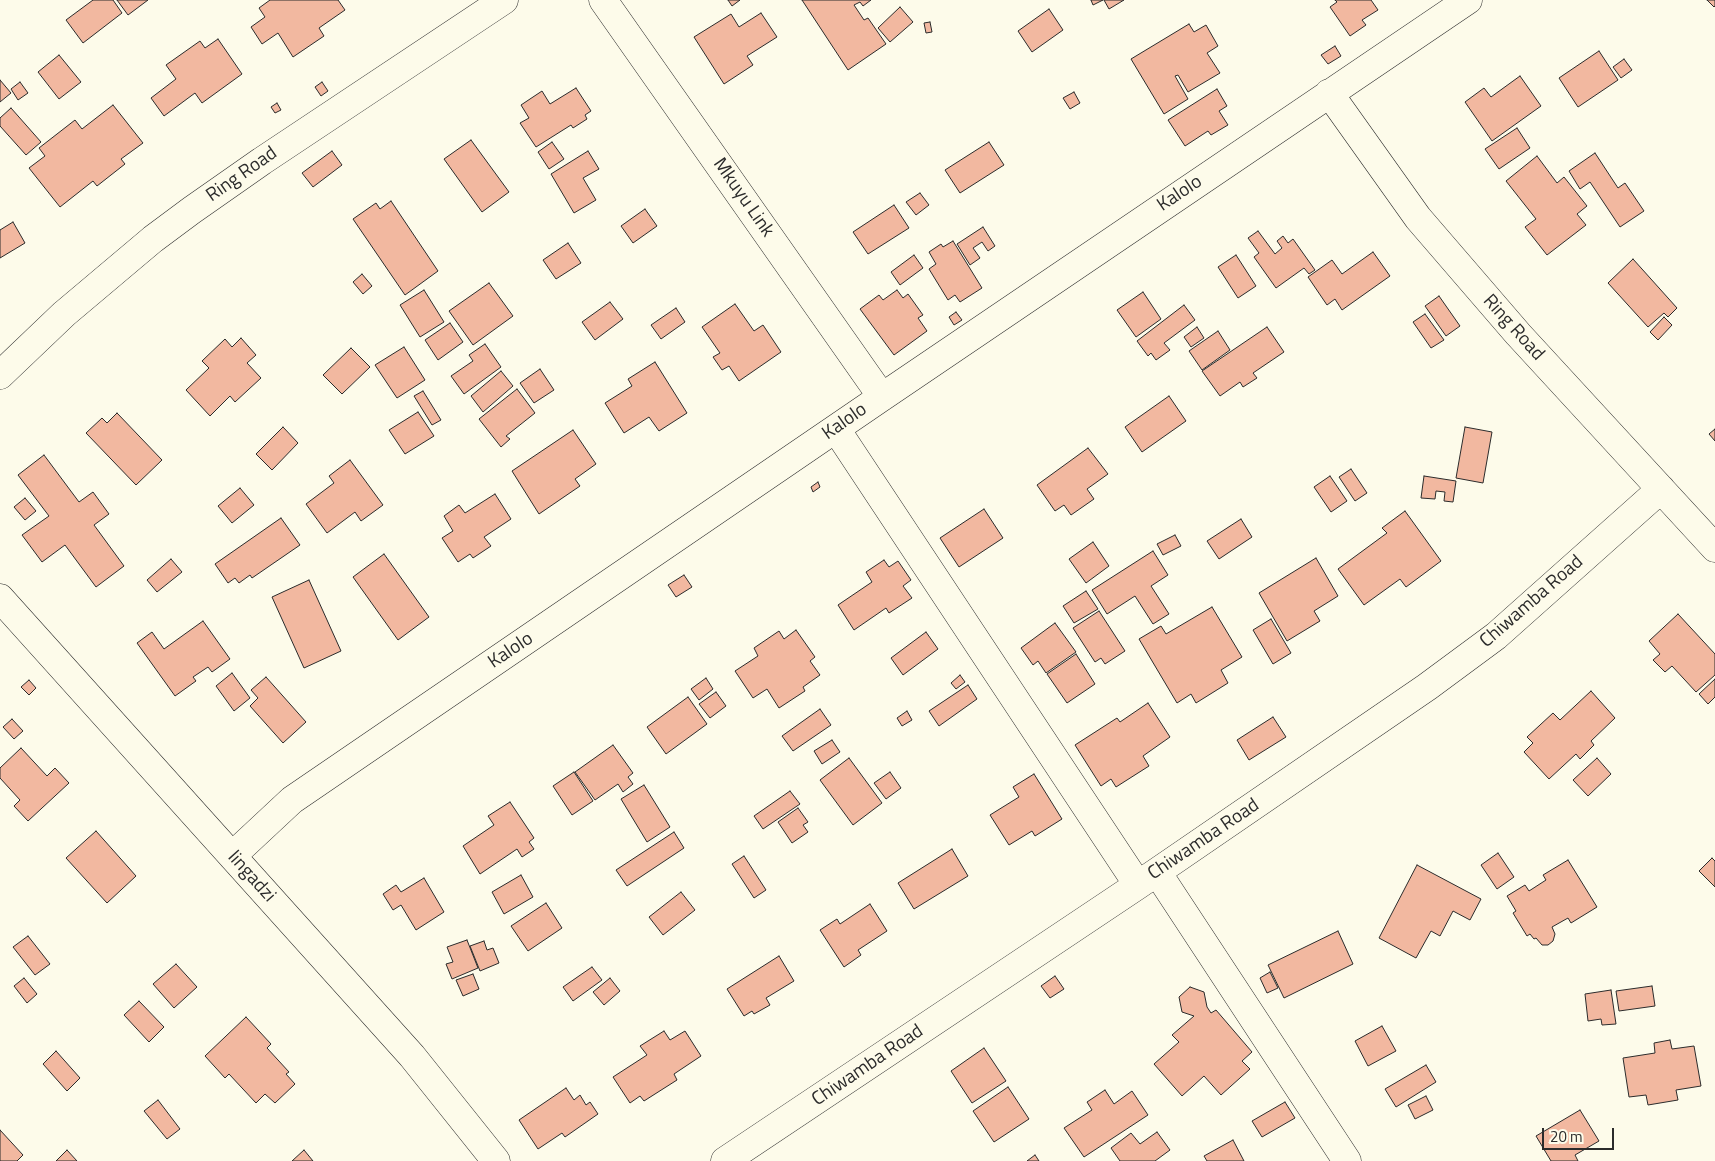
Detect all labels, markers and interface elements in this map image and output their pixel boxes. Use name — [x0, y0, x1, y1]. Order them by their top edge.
street label: Ring Road — [202, 142, 282, 208]
street label: Mkuyu Link — [708, 154, 778, 242]
street label: Kalolo — [1153, 171, 1207, 217]
street label: Ring Road — [1477, 290, 1549, 366]
street label: Kalolo — [818, 399, 872, 445]
street label: Chiwamba Road — [1476, 551, 1588, 653]
street label: Kalolo — [484, 628, 538, 674]
street label: Chiwamba Road — [1144, 794, 1264, 886]
street label: lingadzi — [222, 847, 280, 907]
street label: Chiwamba Road — [808, 1020, 928, 1112]
scale bar — [1545, 1118, 1618, 1150]
text: 20 m — [1550, 1125, 1583, 1148]

